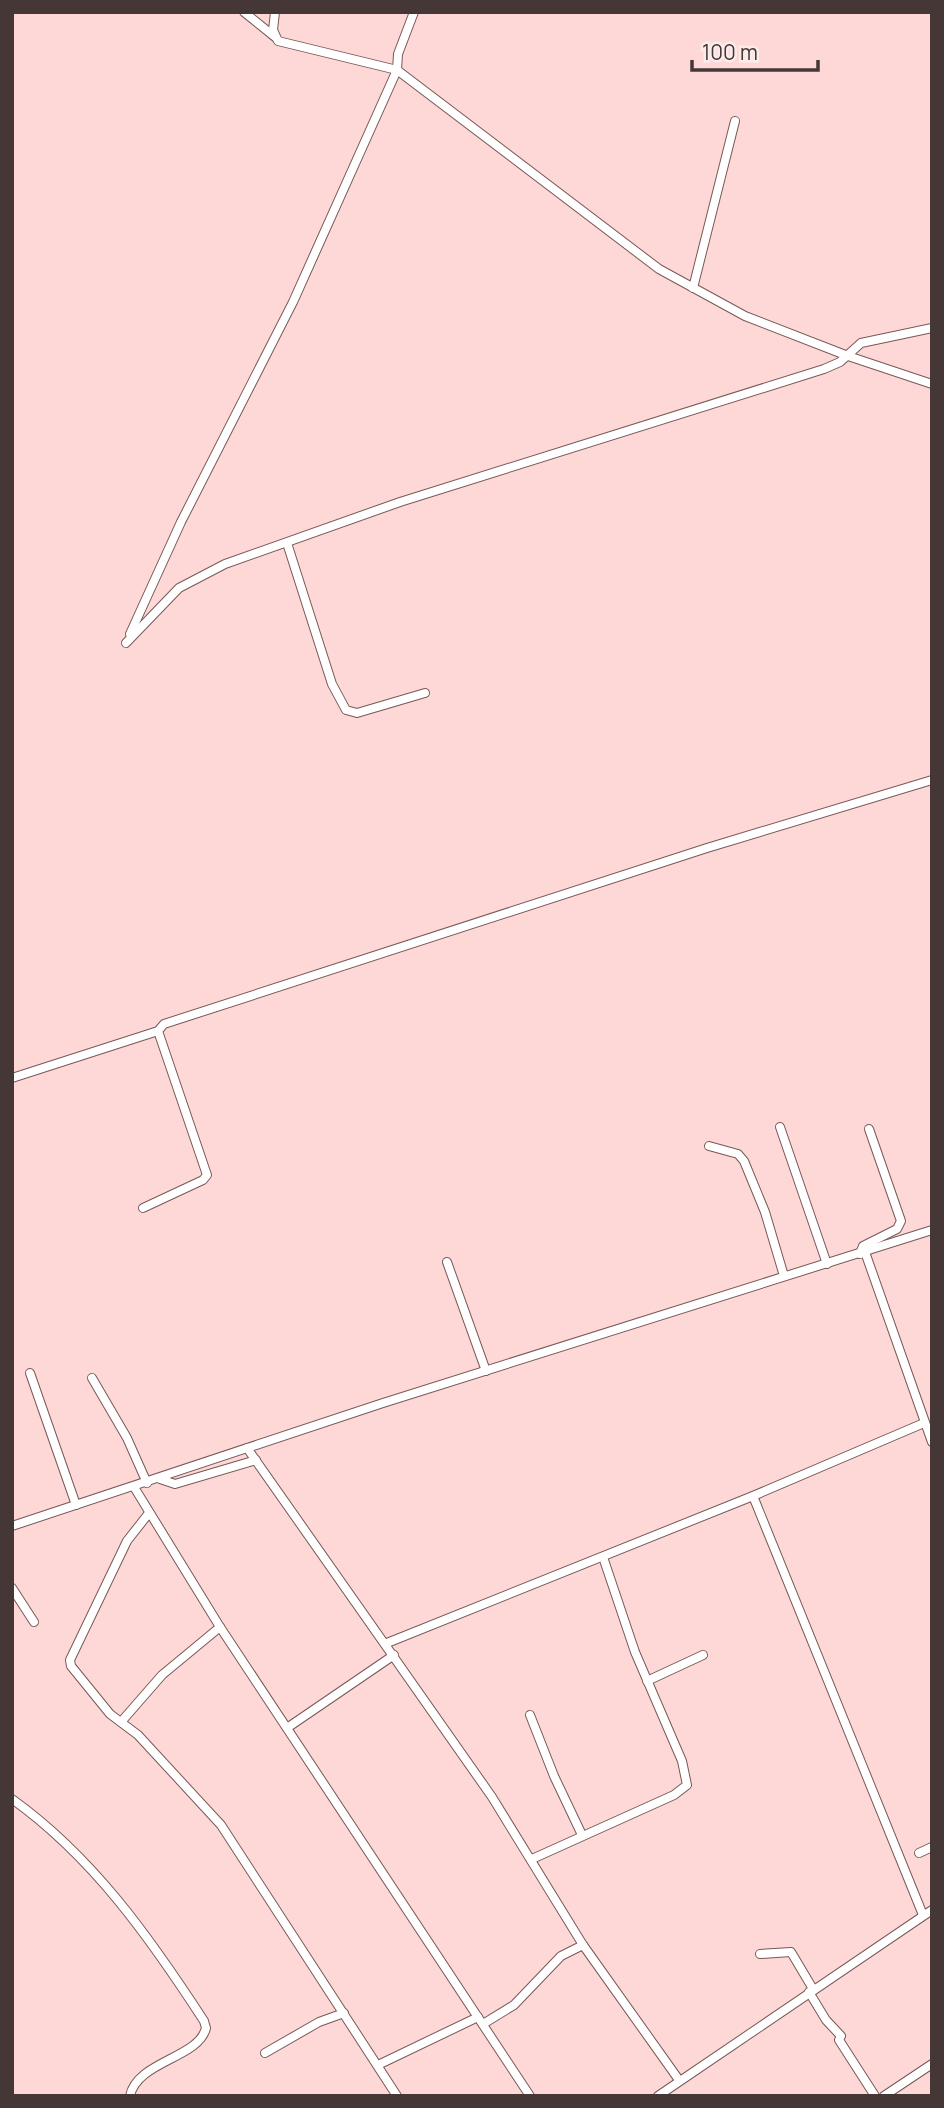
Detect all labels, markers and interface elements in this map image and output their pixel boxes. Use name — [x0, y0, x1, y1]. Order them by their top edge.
scale bar — [692, 28, 818, 72]
text: 100 m — [702, 38, 758, 66]

